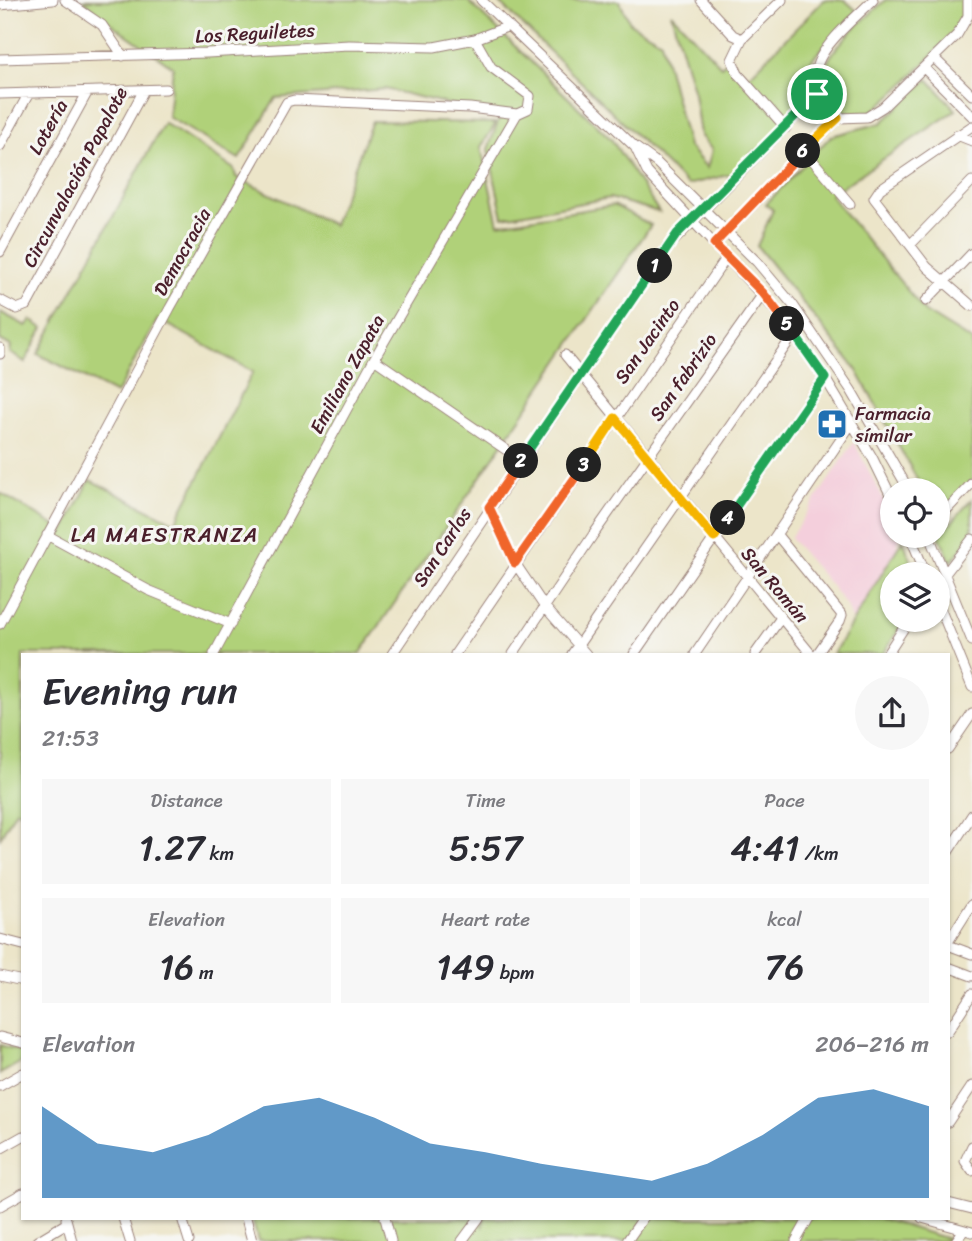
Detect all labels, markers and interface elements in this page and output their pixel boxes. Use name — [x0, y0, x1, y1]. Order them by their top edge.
street label: Los Reguiletes — [194, 13, 316, 53]
pin — [787, 64, 847, 124]
icon: arrive — [798, 75, 836, 113]
street label: Circunvalación Papalote — [13, 81, 137, 273]
street label: Lotería — [19, 93, 77, 161]
pin: 6 — [786, 134, 820, 168]
text: 6 — [797, 134, 808, 167]
street label: Democracia — [144, 201, 220, 302]
pin: 1 — [638, 248, 672, 284]
text: 1 — [650, 249, 659, 282]
street label: San Jacinto — [605, 291, 689, 391]
pin: 5 — [770, 306, 804, 342]
text: 5 — [781, 307, 792, 340]
street label: Emiliano Zapata — [300, 308, 394, 440]
street label: San fabrizio — [640, 326, 726, 428]
place label: Farmacia símilar — [854, 397, 932, 452]
pharmacy icon: Farmacia símilar — [815, 407, 849, 441]
pin: 2 — [504, 444, 538, 478]
text: 2 — [515, 444, 526, 477]
pin: 3 — [566, 448, 602, 482]
text: 3 — [578, 448, 589, 481]
map controls — [880, 478, 950, 632]
button: locate — [880, 478, 950, 548]
street label: San Carlos — [404, 500, 480, 593]
pin: 4 — [710, 500, 746, 536]
text: 4 — [722, 501, 733, 534]
district label: LA MAESTRANZA — [71, 516, 259, 554]
street label: San Román — [733, 539, 817, 631]
button: layers — [880, 562, 950, 632]
text: Evening run — [42, 658, 238, 725]
button: share — [855, 676, 929, 750]
text: 21:53 — [42, 718, 99, 759]
text: Distance — [150, 784, 223, 817]
text: Time — [465, 784, 506, 817]
text: Pace — [764, 784, 805, 817]
text: 1.27 — [139, 817, 205, 879]
text: 5:57 — [449, 817, 522, 879]
text: 4:41 — [730, 817, 800, 879]
text: km — [205, 837, 234, 870]
text: /km — [800, 837, 839, 870]
text: Elevation — [148, 903, 225, 936]
text: Heart rate — [441, 903, 530, 936]
text: kcal — [767, 903, 802, 936]
text: 16 — [159, 936, 194, 998]
text: 149 — [436, 936, 495, 998]
text: 76 — [765, 936, 804, 998]
text: m — [194, 956, 214, 989]
text: bpm — [495, 956, 535, 989]
text: Elevation — [42, 1024, 135, 1065]
text: 206–216 m — [815, 1024, 929, 1065]

